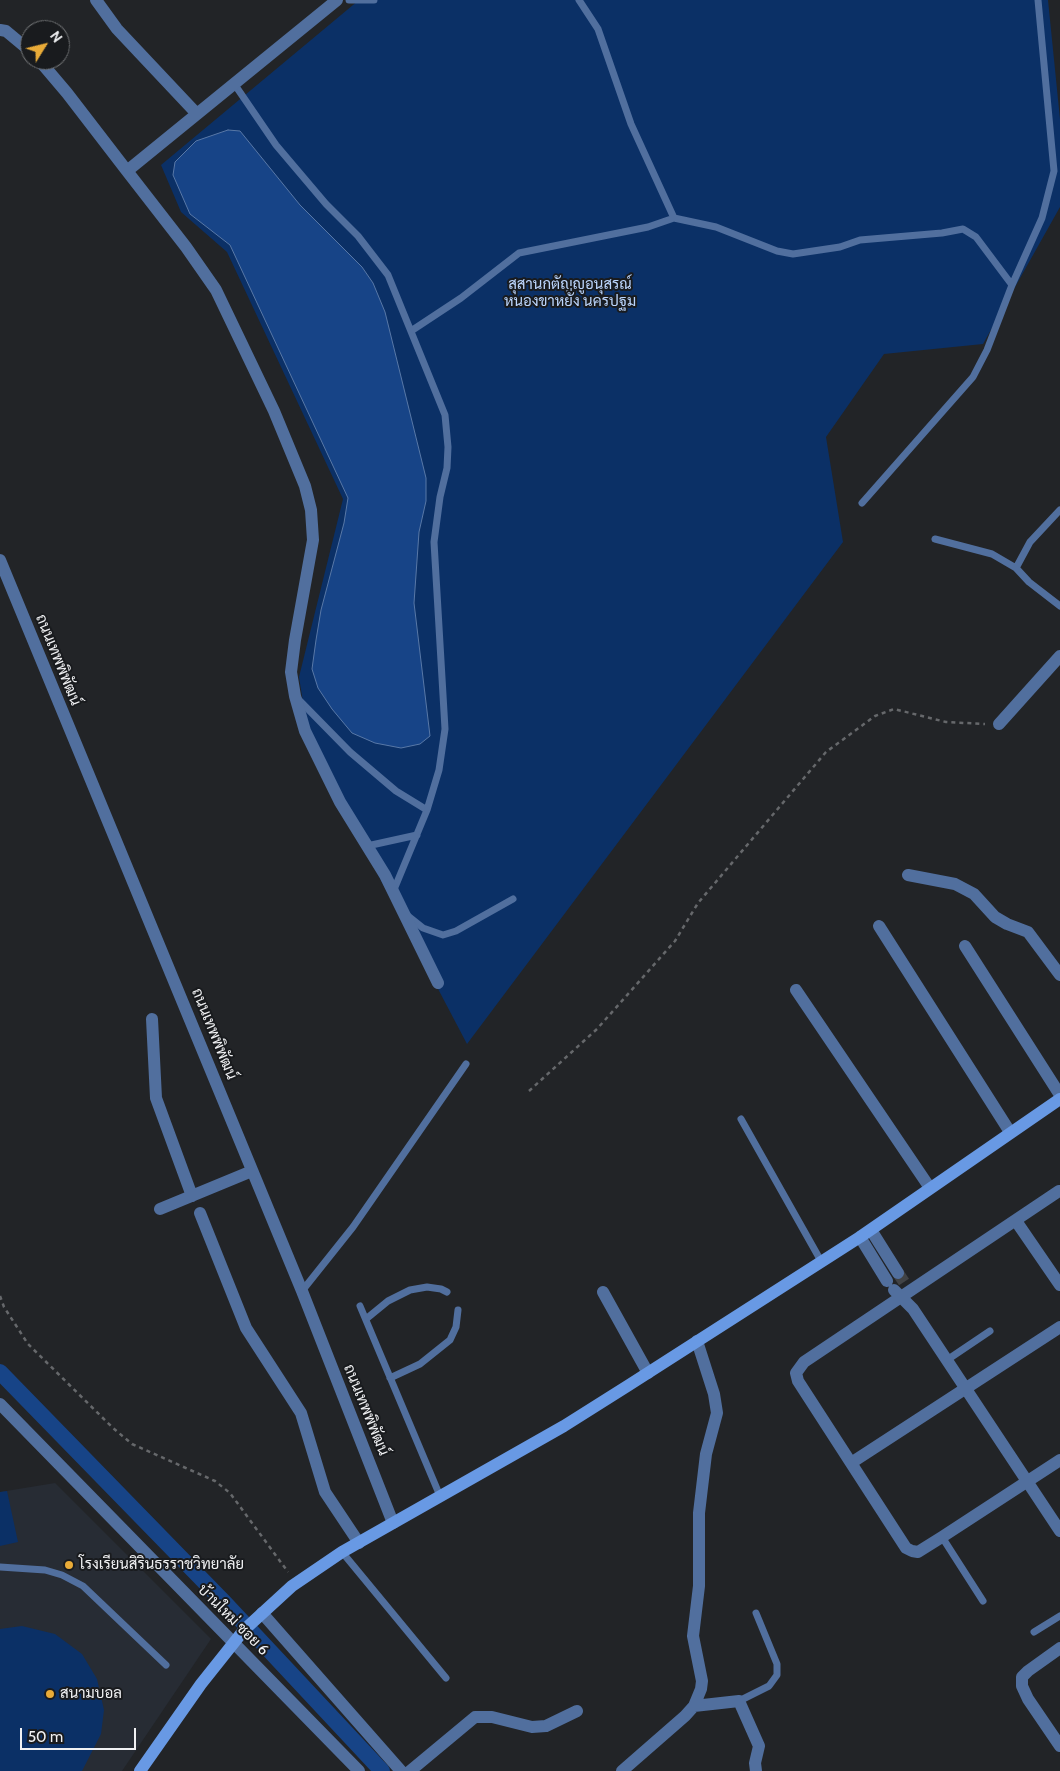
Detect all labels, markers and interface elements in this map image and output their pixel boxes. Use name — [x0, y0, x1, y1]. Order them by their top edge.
north arrow — [20, 20, 70, 70]
text: N — [46, 27, 67, 46]
park label: สุสานกตัญญูอนุสรณ์ หนองขาหยั่ง นครปฐม — [504, 276, 636, 311]
street label: ถนนเทพพิพัฒน์ — [32, 612, 84, 708]
street label: ถนนเทพพิพัฒน์ — [188, 986, 240, 1082]
street label: ถนนเทพพิพัฒน์ — [340, 1362, 392, 1458]
place label: โรงเรียนสิรินธรราชวิทยาลัย — [79, 1556, 244, 1574]
marker: โรงเรียนสิรินธรราชวิทยาลัย — [63, 1559, 75, 1571]
street label: บ้านใหม่ ซอย 6 — [194, 1581, 272, 1659]
place label: สนามบอล — [60, 1685, 122, 1703]
marker: สนามบอล — [44, 1688, 56, 1700]
scale bar — [22, 1718, 139, 1750]
text: 50 m — [28, 1728, 63, 1746]

